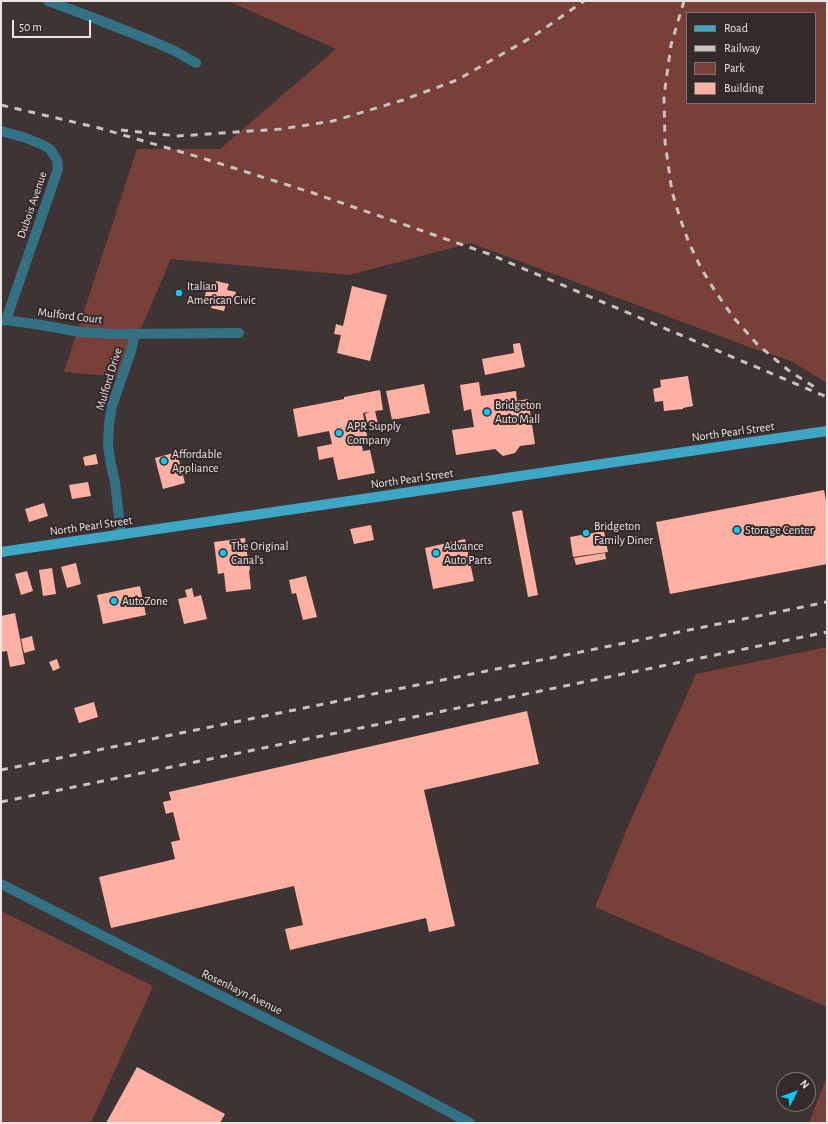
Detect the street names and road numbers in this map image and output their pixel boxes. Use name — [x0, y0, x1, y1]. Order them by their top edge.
street label: Dubois Avenue — [14, 169, 50, 241]
street label: Mulford Court — [37, 305, 103, 327]
street label: Mulford Drive — [93, 346, 125, 412]
street label: North Pearl Street — [691, 419, 775, 445]
street label: North Pearl Street — [370, 466, 454, 492]
street label: North Pearl Street — [49, 513, 133, 539]
street label: Rosenhayn Avenue — [199, 966, 285, 1018]

